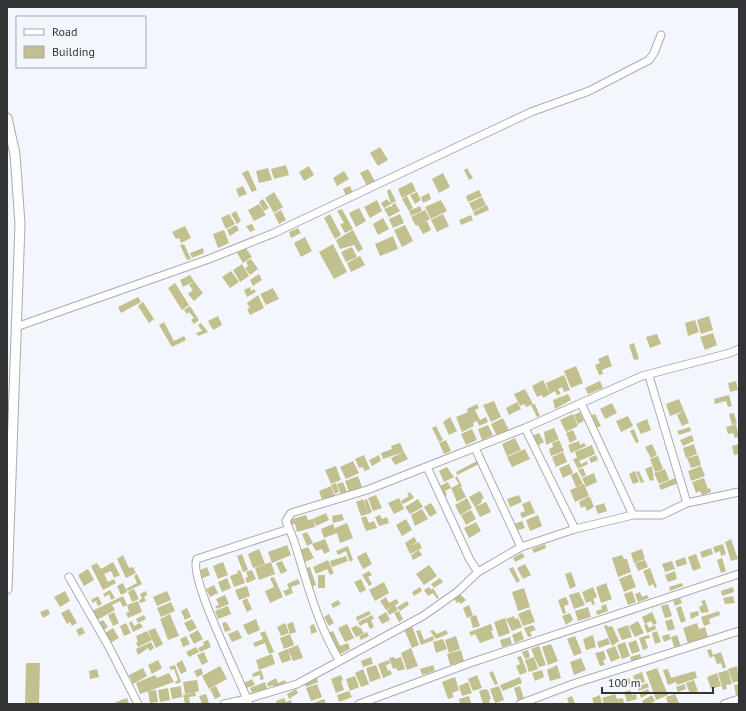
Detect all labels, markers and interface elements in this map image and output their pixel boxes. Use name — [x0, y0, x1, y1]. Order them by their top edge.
legend — [16, 16, 146, 68]
text: Road — [52, 24, 77, 39]
text: Building — [52, 44, 95, 59]
scale bar — [602, 669, 713, 695]
text: 100 m — [608, 675, 641, 690]

